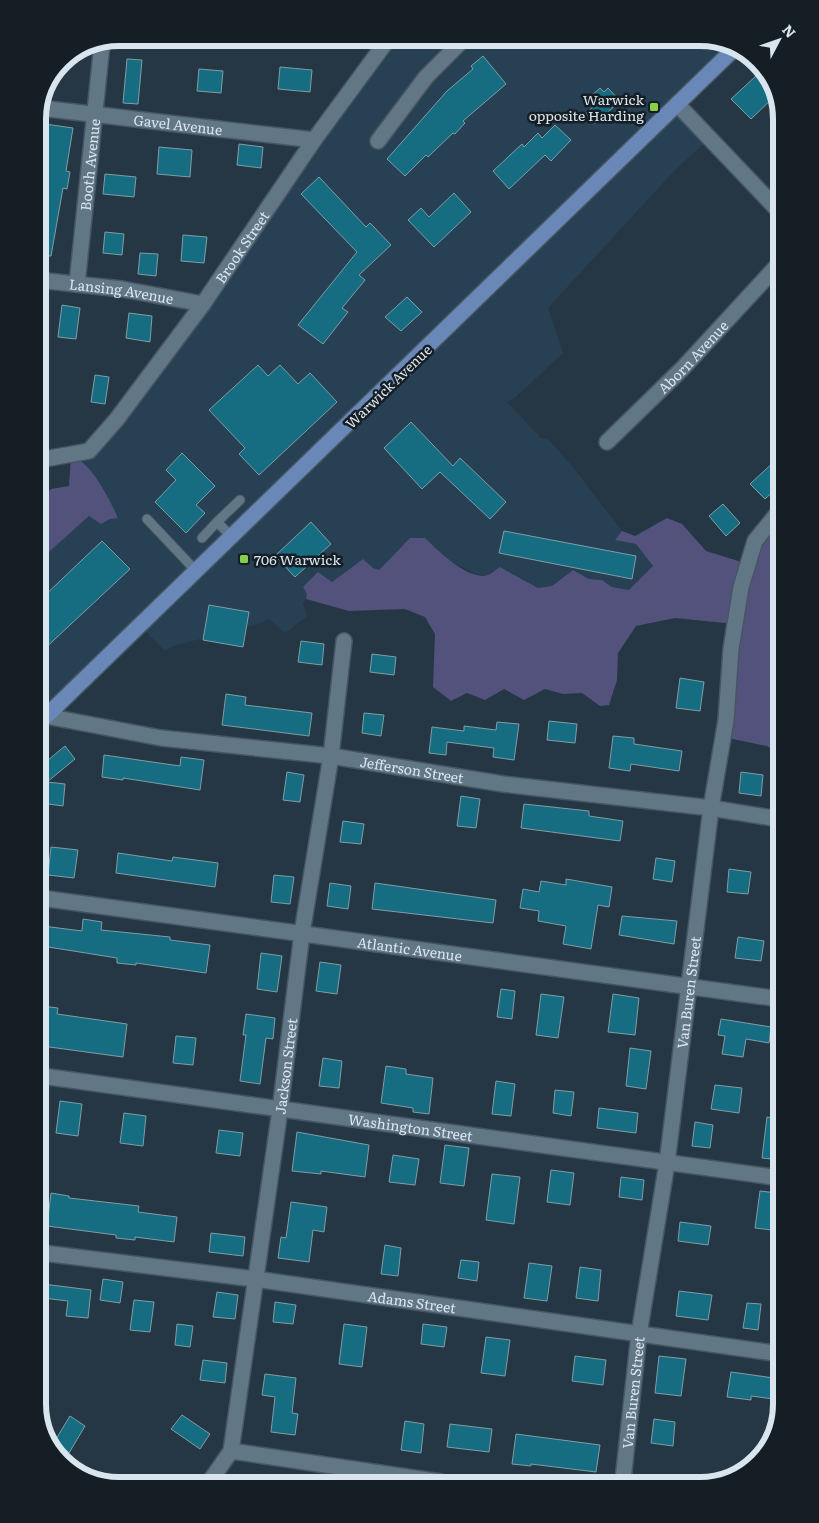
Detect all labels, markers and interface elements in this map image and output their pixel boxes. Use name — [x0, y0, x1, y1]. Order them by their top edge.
north arrow — [754, 15, 804, 65]
text: N — [778, 20, 801, 42]
place label: Warwick opposite Harding — [529, 89, 644, 125]
marker: Warwick opposite Harding — [648, 101, 660, 113]
street label: Gavel Avenue — [133, 109, 224, 139]
street label: Booth Avenue — [75, 118, 104, 212]
street label: Brook Street — [210, 206, 274, 287]
street label: Lansing Avenue — [68, 273, 175, 308]
street label: Aborn Avenue — [653, 315, 732, 398]
street label: Warwick Avenue — [340, 339, 436, 433]
place label: 706 Warwick — [254, 549, 341, 569]
marker: 706 Warwick — [238, 553, 250, 565]
street label: Jefferson Street — [359, 751, 466, 788]
street label: Atlantic Avenue — [356, 931, 463, 965]
street label: Van Buren Street — [671, 935, 705, 1050]
street label: Jackson Street — [270, 1016, 301, 1115]
street label: Washington Street — [347, 1108, 474, 1145]
street label: Adams Street — [366, 1285, 458, 1318]
street label: Van Buren Street — [617, 1335, 649, 1450]

